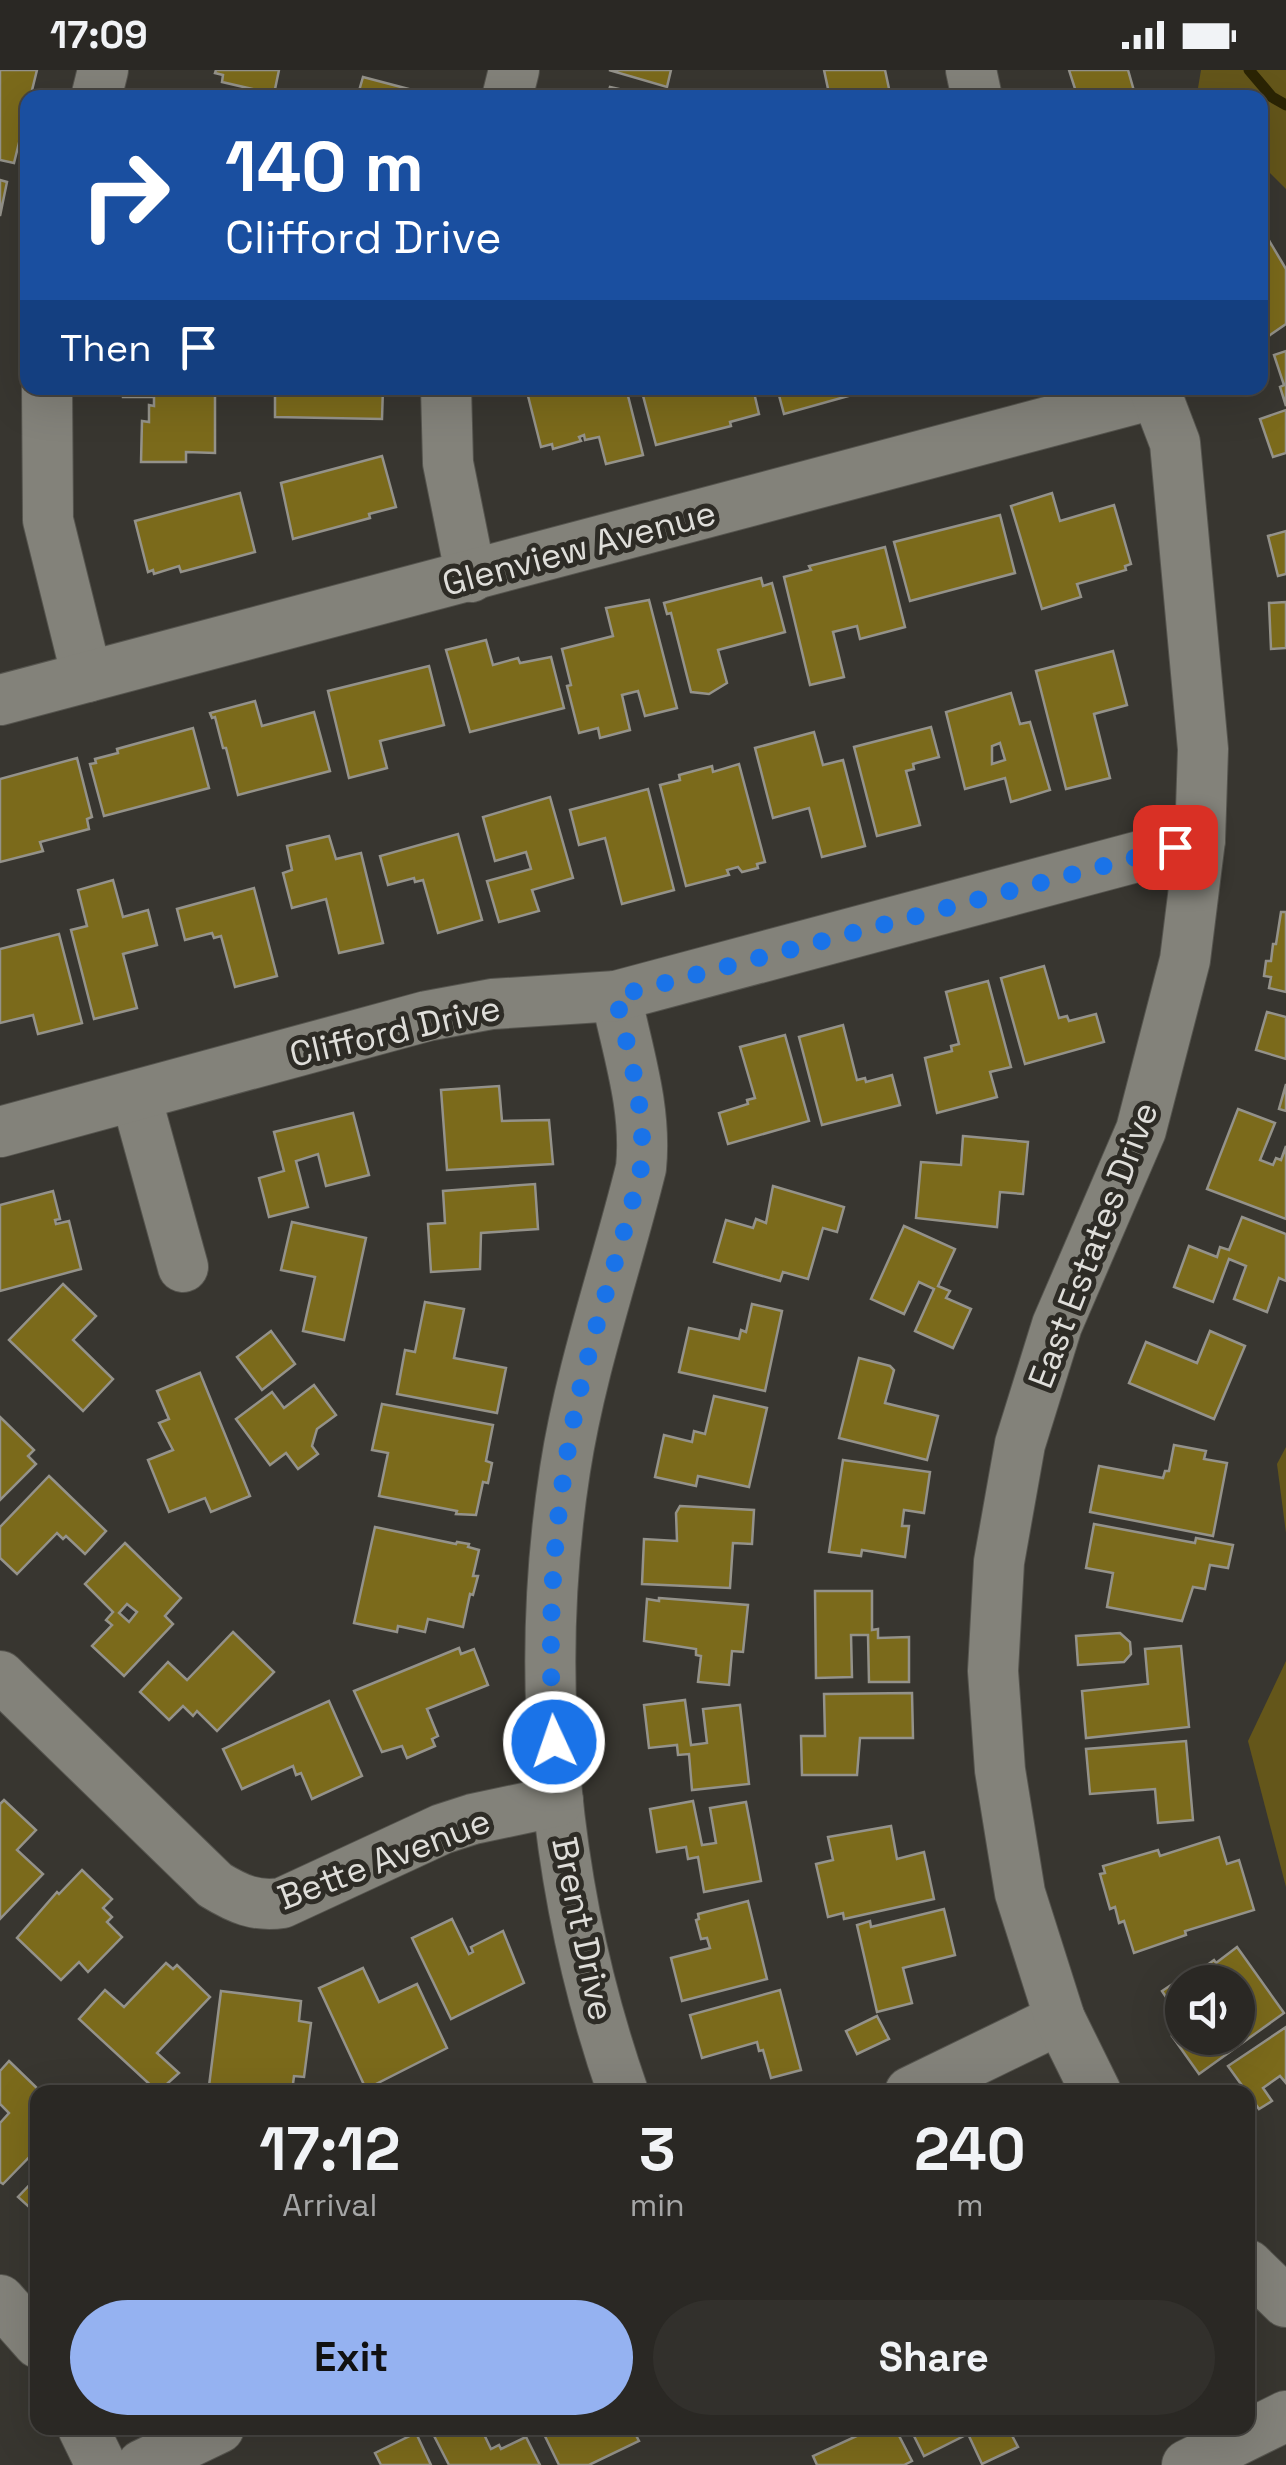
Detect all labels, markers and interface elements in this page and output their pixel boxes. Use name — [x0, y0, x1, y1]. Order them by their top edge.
text: 17:09 — [50, 11, 148, 59]
text: 140 m — [225, 122, 424, 211]
icon: right — [60, 130, 190, 260]
text: Clifford Drive — [225, 209, 502, 266]
icon: arrive — [171, 320, 226, 375]
text: Then — [60, 324, 151, 372]
street label: Glenview Avenue — [437, 490, 721, 606]
pin — [1133, 805, 1218, 890]
icon: arrive — [1148, 820, 1203, 875]
street label: Clifford Drive — [285, 985, 505, 1077]
street label: East Estates Drive — [1018, 1096, 1168, 1394]
position arrow — [502, 1690, 606, 1794]
street label: Bette Avenue — [272, 1798, 496, 1920]
street label: Brent Drive — [542, 1833, 624, 2025]
map controls — [1165, 1965, 1255, 2055]
button: sound — [1165, 1965, 1255, 2055]
text: 17:12 — [259, 2111, 400, 2188]
text: 3 — [639, 2111, 675, 2188]
text: 240 — [914, 2111, 1026, 2188]
text: Arrival — [282, 2185, 377, 2225]
text: min — [630, 2185, 685, 2225]
text: m — [956, 2185, 984, 2225]
button: Exit — [70, 2300, 633, 2415]
button: Share — [653, 2300, 1215, 2415]

